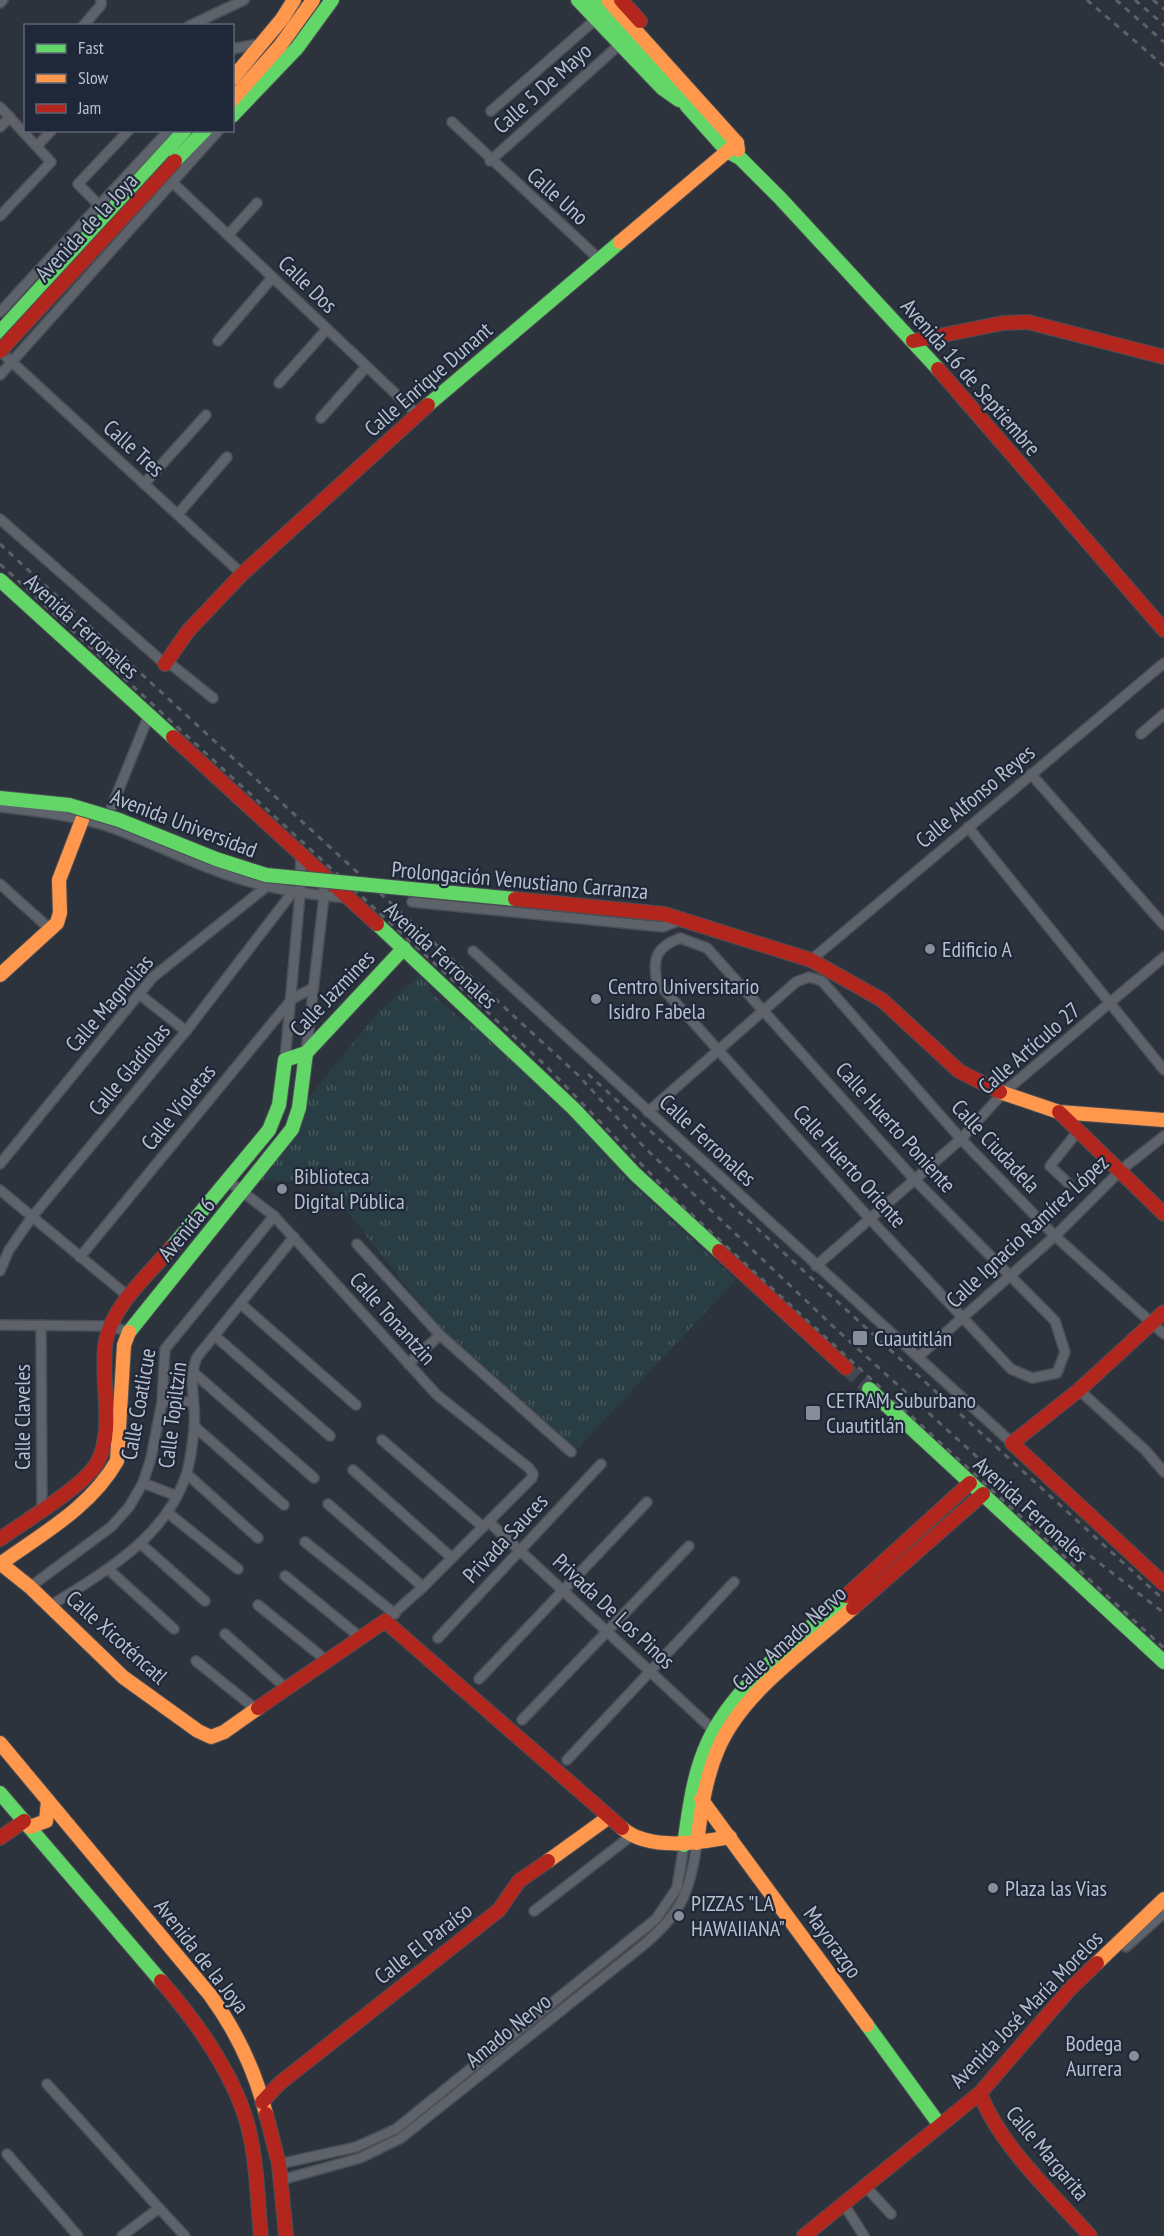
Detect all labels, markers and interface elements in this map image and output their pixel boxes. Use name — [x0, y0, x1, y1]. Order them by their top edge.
legend — [24, 24, 234, 132]
text: Fast — [78, 36, 104, 59]
street label: Calle 5 De Mayo — [487, 36, 597, 140]
text: Slow — [78, 66, 109, 89]
text: Jam — [77, 96, 101, 119]
street label: Calle Uno — [521, 161, 595, 231]
street label: Avenida de la Joya — [29, 167, 143, 287]
street label: Calle Dos — [273, 249, 343, 319]
street label: Avenida 16 de Septiembre — [895, 293, 1047, 461]
street label: Calle Enrique Dunant — [358, 316, 498, 442]
street label: Calle Tres — [98, 413, 170, 483]
street label: Avenida Ferronales — [19, 567, 145, 685]
street label: Calle Alfonso Reyes — [910, 738, 1040, 854]
street label: Avenida Universidad — [107, 782, 261, 864]
street label: Prolongación Venustiano Carranza — [391, 855, 649, 905]
street label: Avenida Ferronales — [379, 895, 503, 1015]
place label: Edificio A — [942, 935, 1013, 963]
marker: Edificio A — [923, 942, 937, 956]
street label: Calle Jazmines — [284, 944, 380, 1042]
street label: Calle Magnolias — [59, 948, 159, 1058]
place label: Centro Universitario Isidro Fabela — [608, 972, 759, 1025]
marker: Centro Universitario Isidro Fabela — [589, 992, 603, 1006]
street label: Calle Artículo 27 — [972, 996, 1086, 1100]
street label: Calle Gladiolas — [82, 1017, 176, 1121]
street label: Calle Huerto Poniente — [830, 1056, 962, 1198]
street label: Calle Violetas — [135, 1058, 221, 1156]
street label: Calle Ferronales — [654, 1088, 762, 1192]
street label: Calle Ciudadela — [946, 1093, 1046, 1199]
street label: Calle Huerto Oriente — [787, 1099, 913, 1233]
street label: Calle Ignacio Ramírez López — [940, 1148, 1114, 1314]
place label: Biblioteca Digital Pública — [294, 1162, 405, 1215]
marker: Biblioteca Digital Pública — [275, 1182, 289, 1196]
street label: Avenida 6 — [151, 1191, 221, 1267]
street label: Calle Tonantzin — [344, 1266, 442, 1370]
place label: Cuautitlán — [874, 1324, 952, 1352]
marker: Cuautitlán — [851, 1329, 869, 1347]
street label: Calle Coatlicue — [114, 1346, 162, 1462]
street label: Calle Topiltzin — [152, 1360, 192, 1470]
street label: Calle Claveles — [8, 1364, 36, 1470]
place label: CETRAM Suburbano Cuautitlán — [826, 1386, 976, 1439]
marker: CETRAM Suburbano Cuautitlán — [804, 1404, 822, 1422]
street label: Avenida Ferronales — [968, 1450, 1094, 1568]
street label: Privada Sauces — [456, 1487, 554, 1589]
street label: Privada De Los Pinos — [547, 1547, 681, 1675]
street label: Calle Amado Nervo — [726, 1579, 852, 1697]
street label: Calle Xicoténcatl — [60, 1584, 174, 1691]
place label: Plaza las Vias — [1005, 1874, 1107, 1902]
marker: Plaza las Vias — [986, 1881, 1000, 1895]
place label: PIZZAS "LA HAWAIIANA" — [691, 1889, 785, 1942]
street label: Avenida de la Joya — [148, 1893, 256, 2019]
street label: Calle El Paraíso — [368, 1896, 478, 1990]
street label: Mayorazgo — [798, 1901, 868, 1983]
marker: PIZZAS "LA HAWAIIANA" — [672, 1909, 686, 1923]
street label: Avenida José María Morelos — [943, 1924, 1109, 2094]
street label: Amado Nervo — [459, 1987, 557, 2073]
place label: Bodega Aurrera — [1065, 2029, 1122, 2082]
marker: Bodega Aurrera — [1127, 2049, 1141, 2063]
street label: Calle Margarita — [1000, 2100, 1096, 2206]

